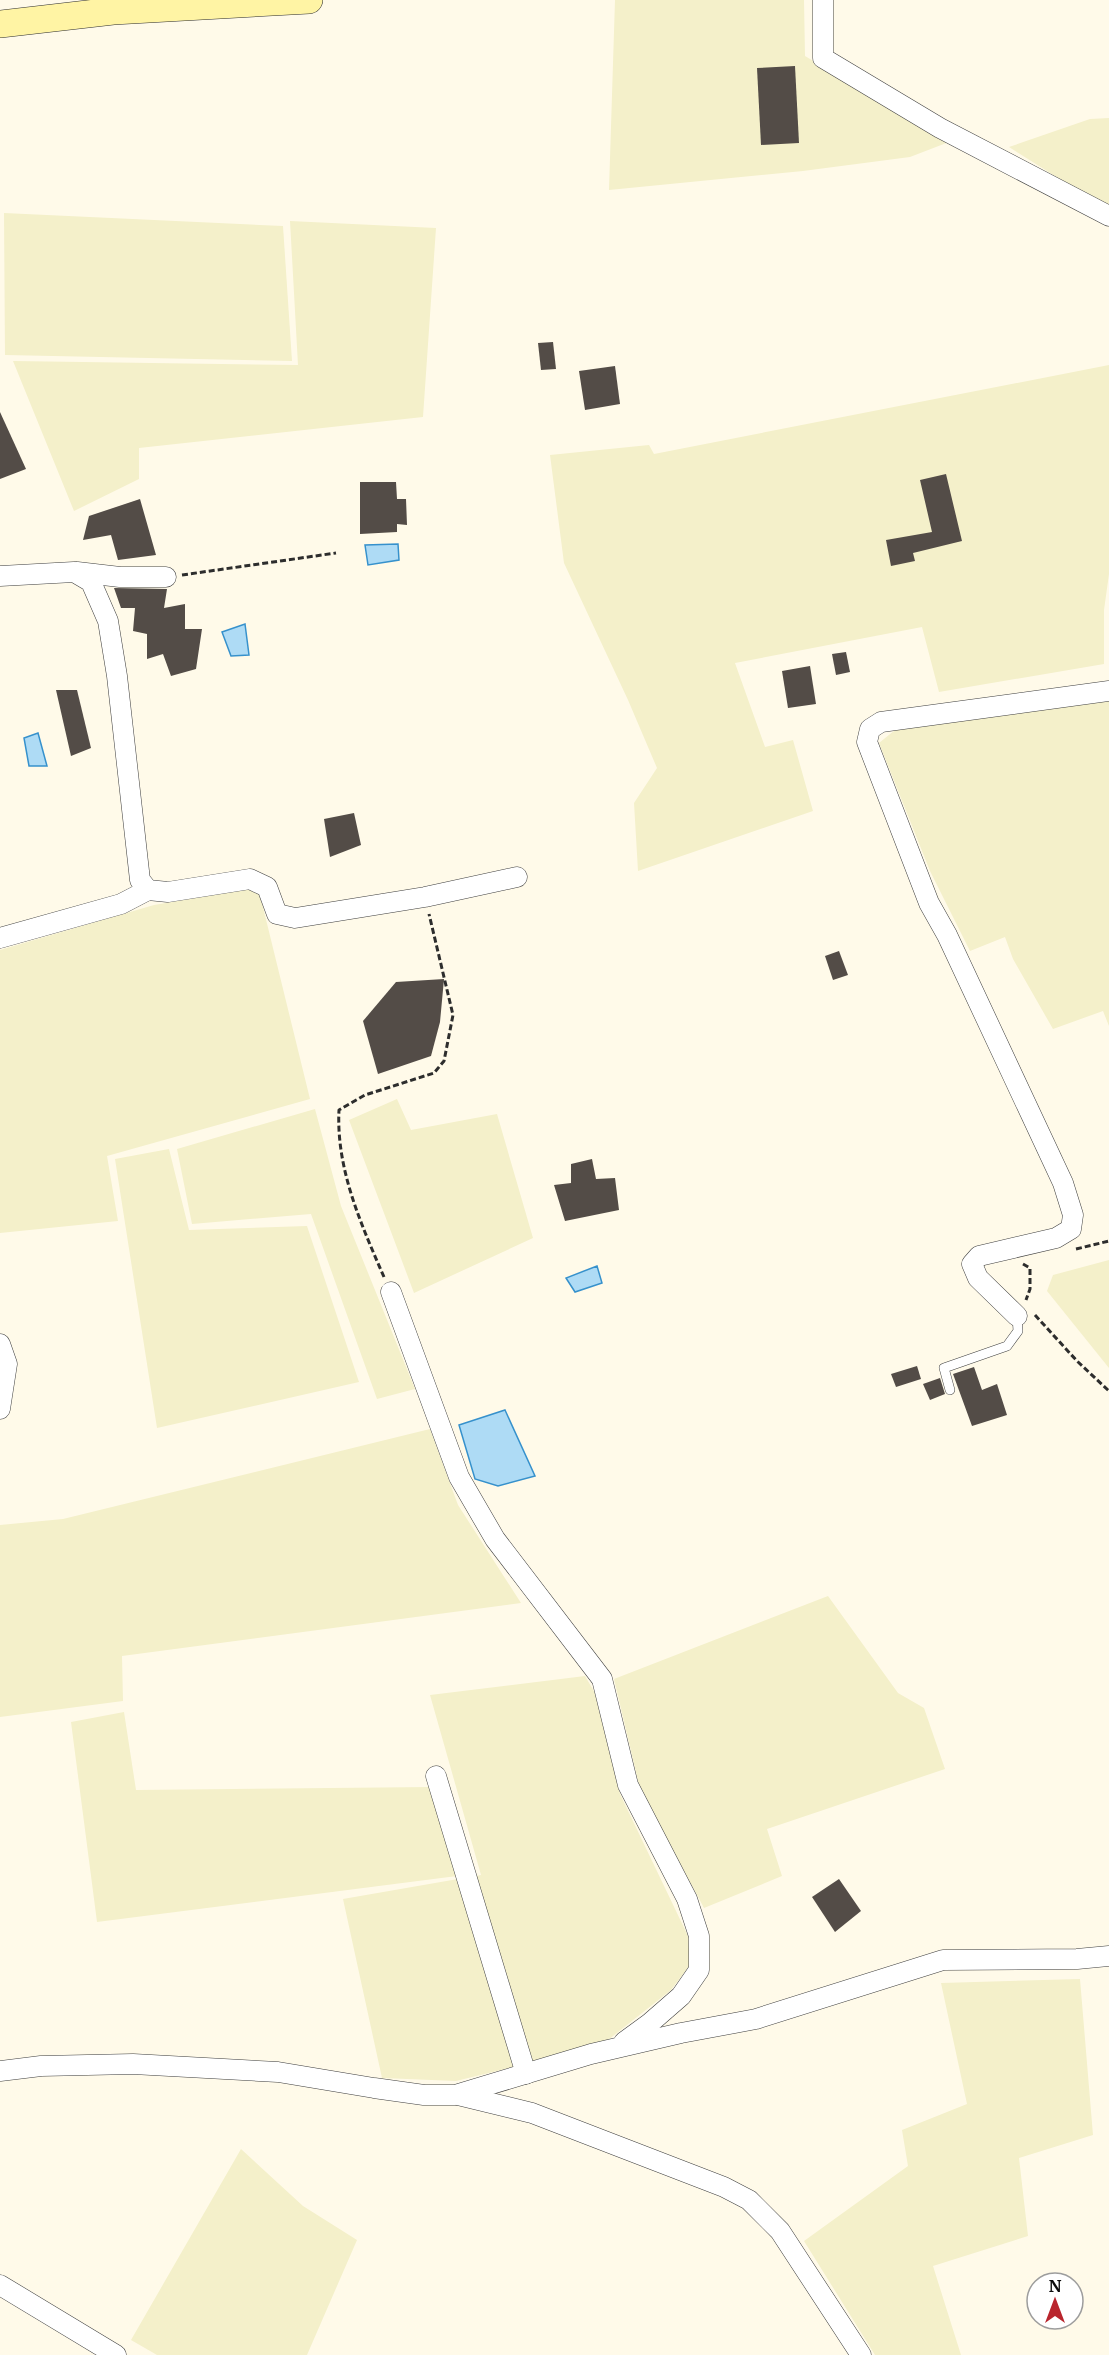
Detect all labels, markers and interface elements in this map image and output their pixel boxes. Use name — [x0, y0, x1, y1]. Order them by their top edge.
north arrow — [1025, 2271, 1085, 2331]
text: N — [1049, 2276, 1062, 2296]

